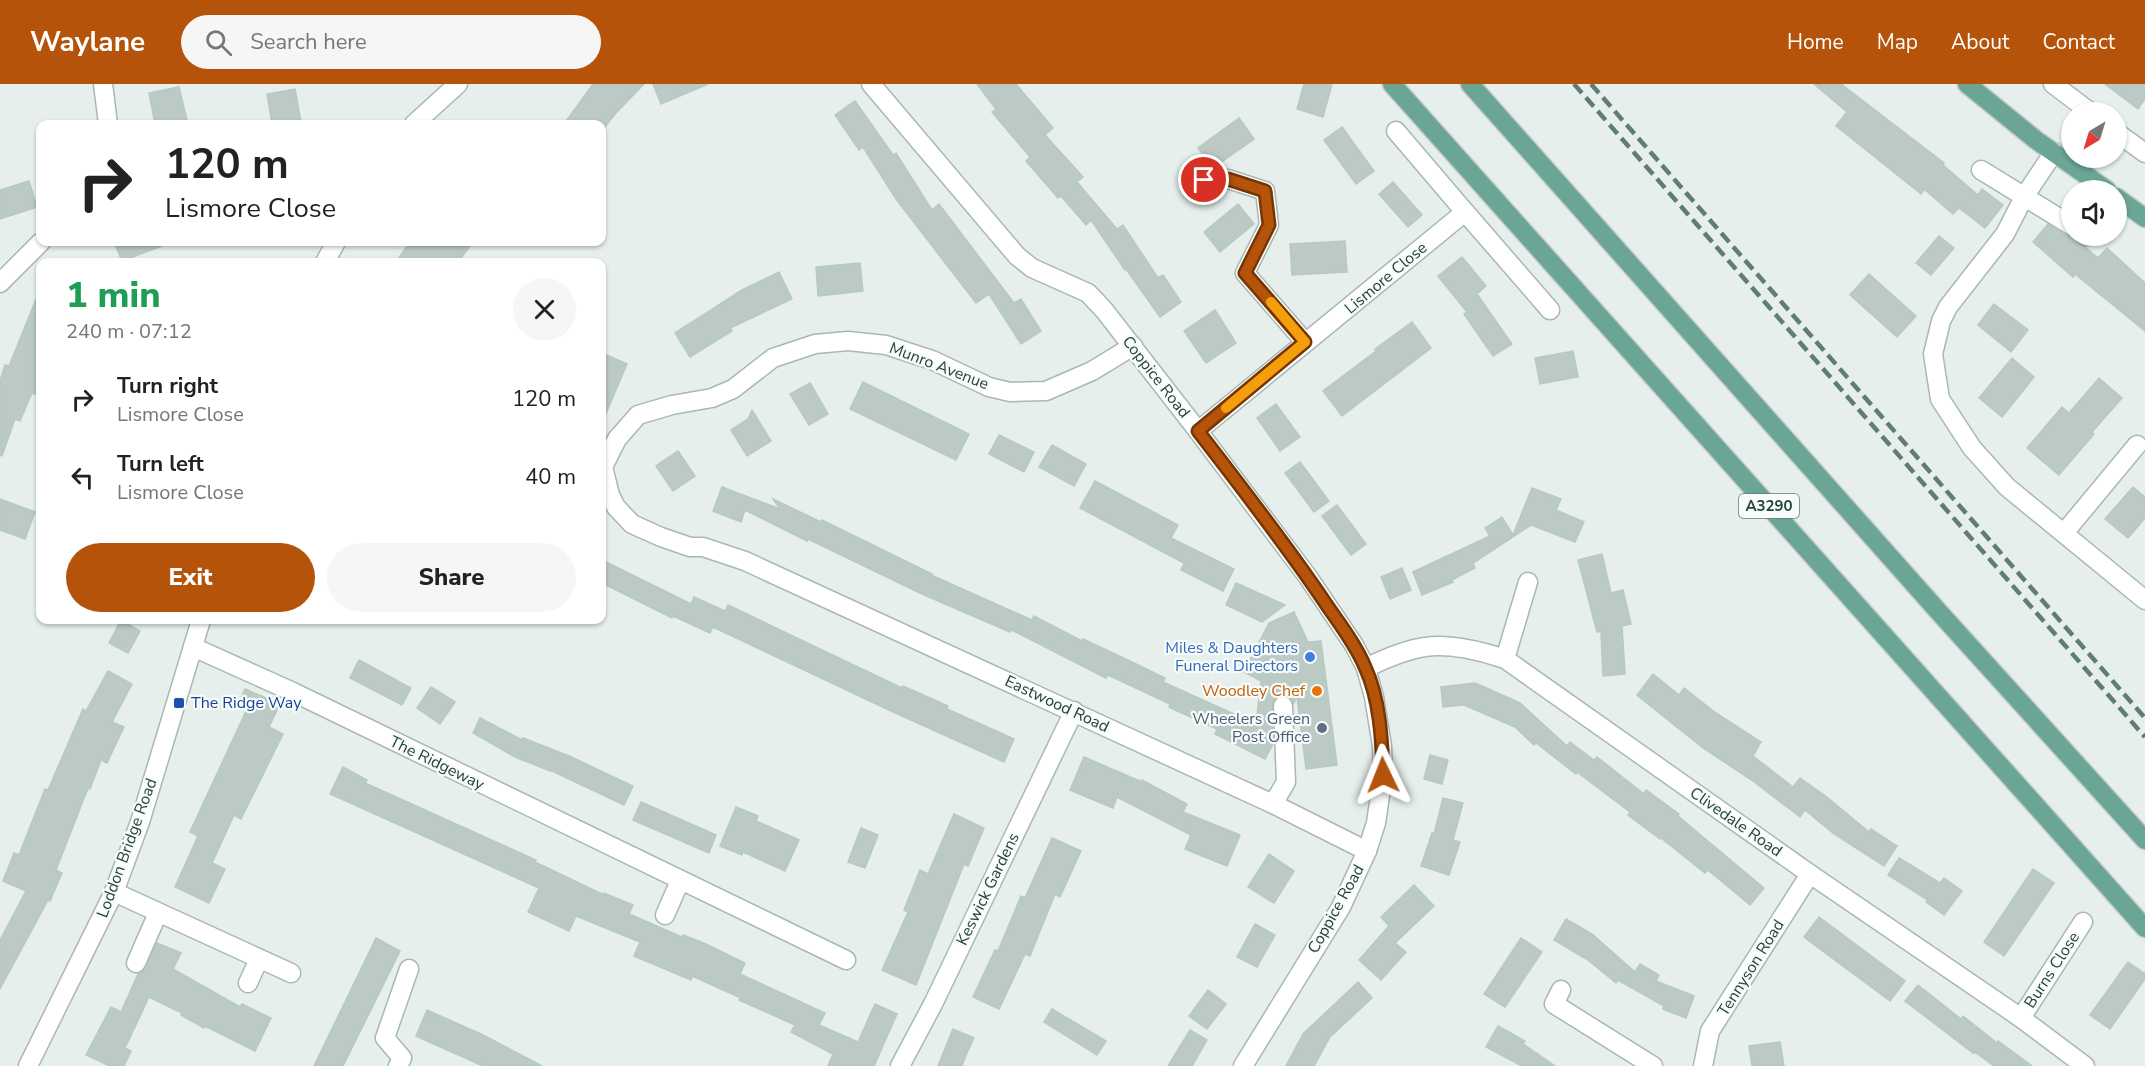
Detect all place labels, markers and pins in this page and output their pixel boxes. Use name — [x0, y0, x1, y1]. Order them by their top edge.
pin — [1178, 154, 1229, 205]
place label: Miles & Daughters Funeral Directors — [1165, 637, 1298, 677]
marker: Miles & Daughters Funeral Directors — [1303, 650, 1317, 664]
place label: Woodley Chef — [1202, 680, 1306, 702]
marker: Woodley Chef — [1310, 684, 1324, 698]
place label: The Ridge Way — [191, 692, 302, 714]
marker: The Ridge Way — [172, 696, 186, 710]
place label: Wheelers Green Post Office — [1192, 708, 1310, 748]
marker: Wheelers Green Post Office — [1315, 721, 1329, 735]

